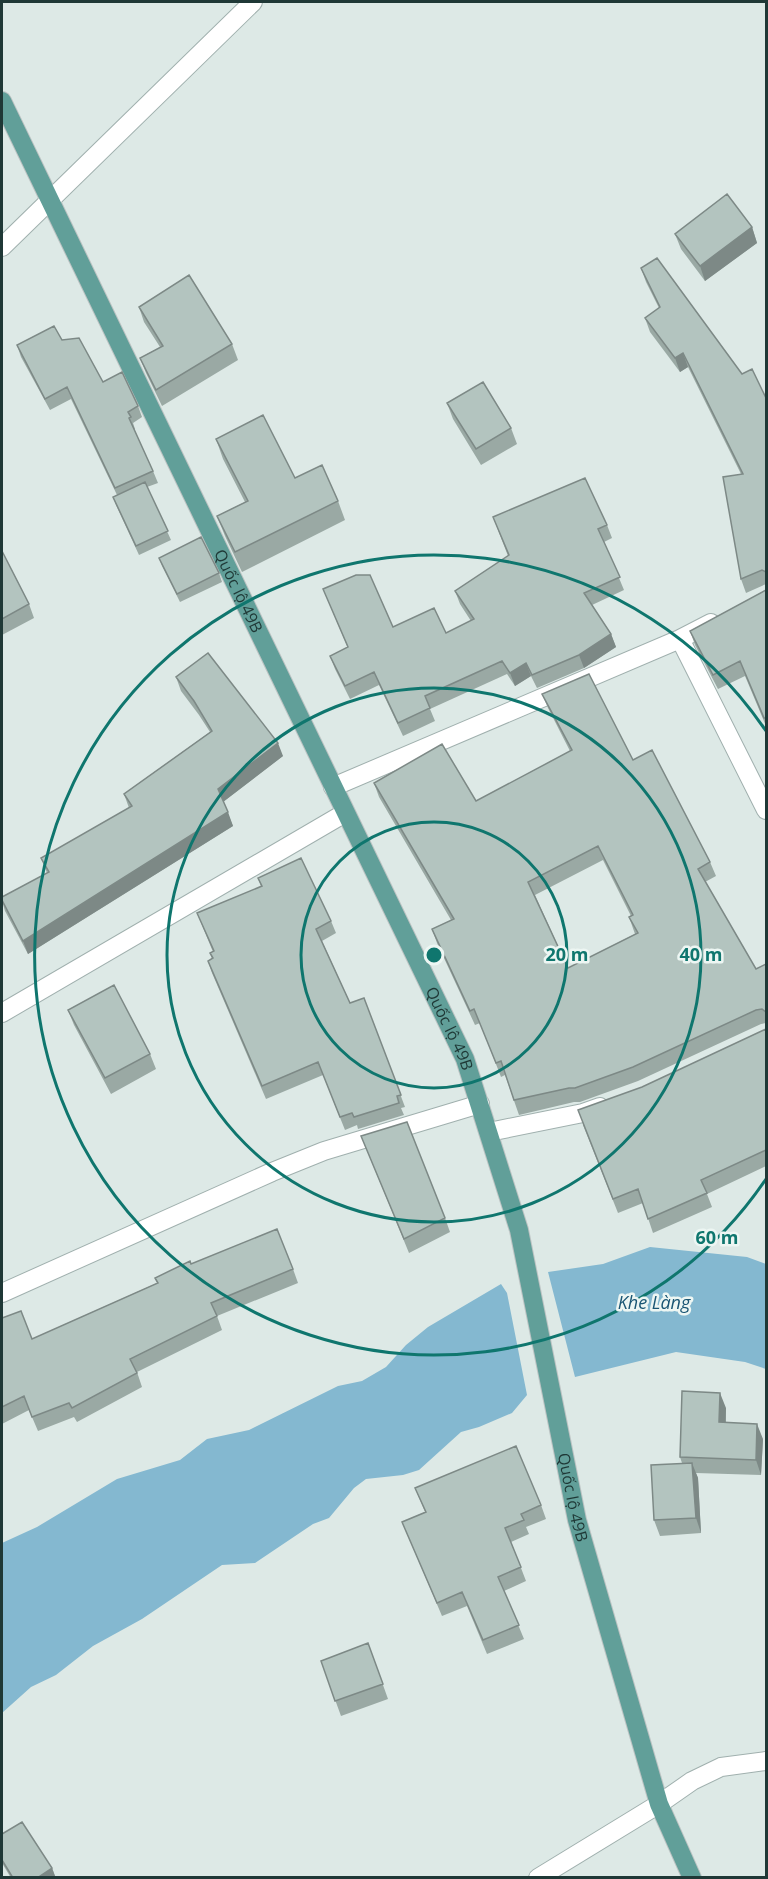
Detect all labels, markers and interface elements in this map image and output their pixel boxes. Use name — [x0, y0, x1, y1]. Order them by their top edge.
street label: Quốc lộ 49B — [209, 545, 268, 636]
text: 20 m — [546, 942, 588, 966]
text: 40 m — [680, 942, 722, 966]
centre of rings — [424, 945, 444, 965]
street label: Quốc lộ 49B — [421, 983, 479, 1073]
text: 60 m — [696, 1225, 738, 1249]
water label: Khe Làng — [618, 1290, 691, 1314]
street label: Quốc lộ 49B — [553, 1451, 594, 1544]

